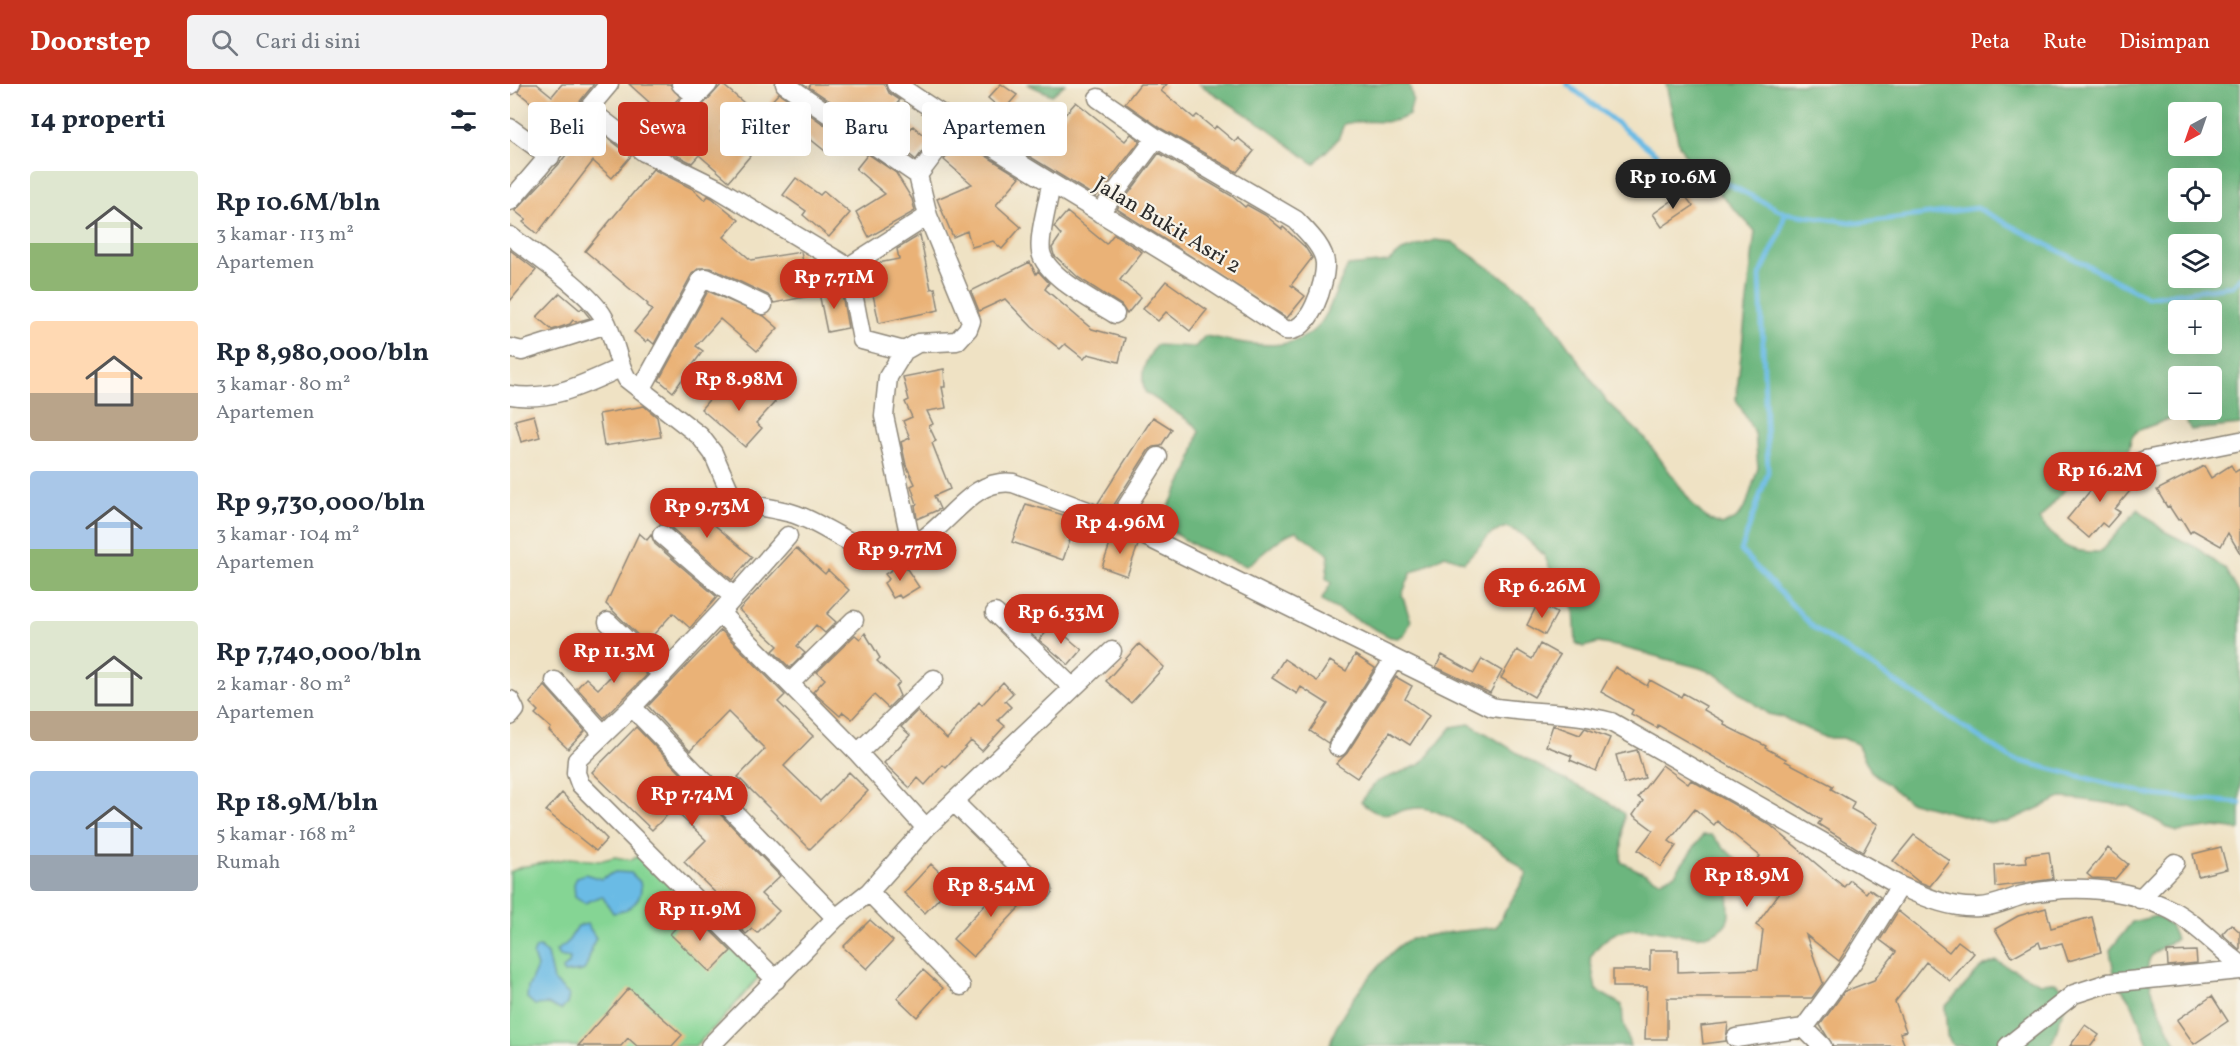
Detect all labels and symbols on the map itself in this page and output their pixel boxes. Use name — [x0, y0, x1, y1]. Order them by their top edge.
north arrow — [2168, 102, 2222, 156]
pin: Rp 10.6M — [1611, 159, 1735, 210]
street label: Jalan Bukit Asri 2 — [1087, 170, 1247, 282]
pin: Rp 7.71M — [772, 259, 896, 310]
pin: Rp 8.98M — [677, 361, 801, 412]
pin: Rp 16.2M — [2038, 452, 2162, 503]
pin: Rp 9.73M — [645, 488, 769, 539]
pin: Rp 4.96M — [1058, 504, 1182, 555]
pin: Rp 9.77M — [838, 531, 962, 582]
pin: Rp 6.26M — [1480, 568, 1604, 619]
pin: Rp 6.33M — [999, 594, 1123, 645]
pin: Rp 11.3M — [552, 633, 676, 684]
pin: Rp 7.74M — [630, 776, 754, 827]
pin: Rp 18.9M — [1685, 857, 1809, 908]
pin: Rp 8.54M — [929, 867, 1053, 918]
pin: Rp 11.9M — [638, 891, 762, 942]

